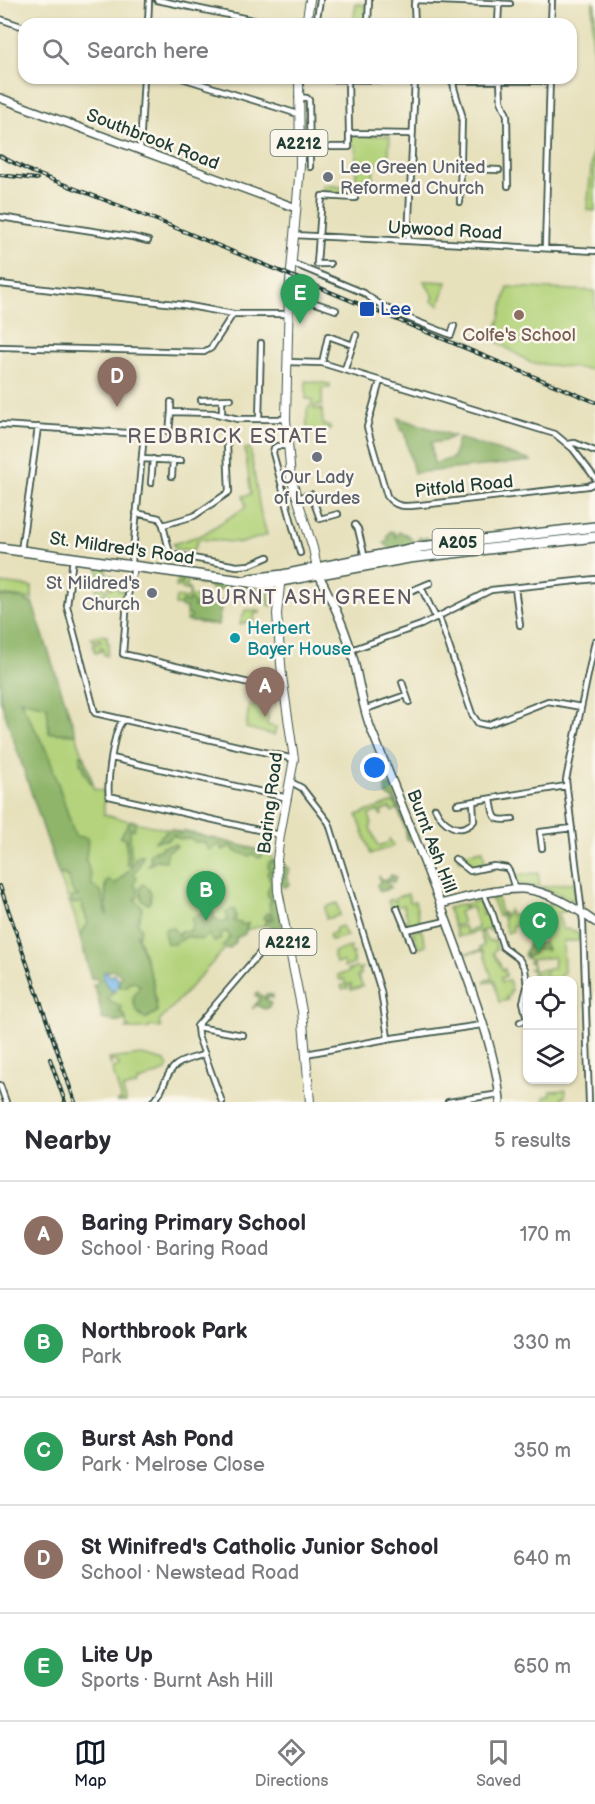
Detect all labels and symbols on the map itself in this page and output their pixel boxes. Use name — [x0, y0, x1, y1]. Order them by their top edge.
street label: Southbrook Road — [83, 104, 222, 174]
road number: A2212 — [270, 130, 328, 156]
place label: Lee Green United Reformed Church — [340, 157, 486, 199]
marker: Lee Green United Reformed Church — [321, 170, 335, 184]
street label: Upwood Road — [387, 217, 503, 244]
pin: E — [280, 274, 320, 324]
place label: Lee — [380, 299, 411, 320]
marker: Lee — [358, 300, 376, 318]
marker: Colfe's School — [512, 308, 526, 322]
place label: Colfe's School — [462, 325, 576, 346]
pin: D — [98, 358, 136, 407]
district label: REDBRICK ESTATE — [127, 425, 329, 449]
marker: Our Lady of Lourdes — [310, 450, 324, 464]
place label: Our Lady of Lourdes — [274, 467, 360, 509]
street label: Pitfold Road — [414, 471, 514, 502]
street label: St. Mildred's Road — [48, 528, 196, 569]
road number: A205 — [432, 529, 484, 555]
place label: St Mildred's Church — [46, 573, 140, 615]
marker: St Mildred's Church — [145, 586, 159, 600]
district label: BURNT ASH GREEN — [201, 586, 413, 610]
place label: Herbert Bayer House — [247, 618, 352, 660]
marker: Herbert Bayer House — [228, 631, 242, 645]
pin: A — [246, 668, 284, 717]
street label: Baring Road — [254, 751, 287, 855]
your location — [360, 753, 389, 782]
street label: Burnt Ash Hill — [402, 787, 461, 896]
pin: B — [186, 872, 226, 921]
pin: C — [520, 902, 558, 952]
road number: A2212 — [260, 929, 316, 955]

